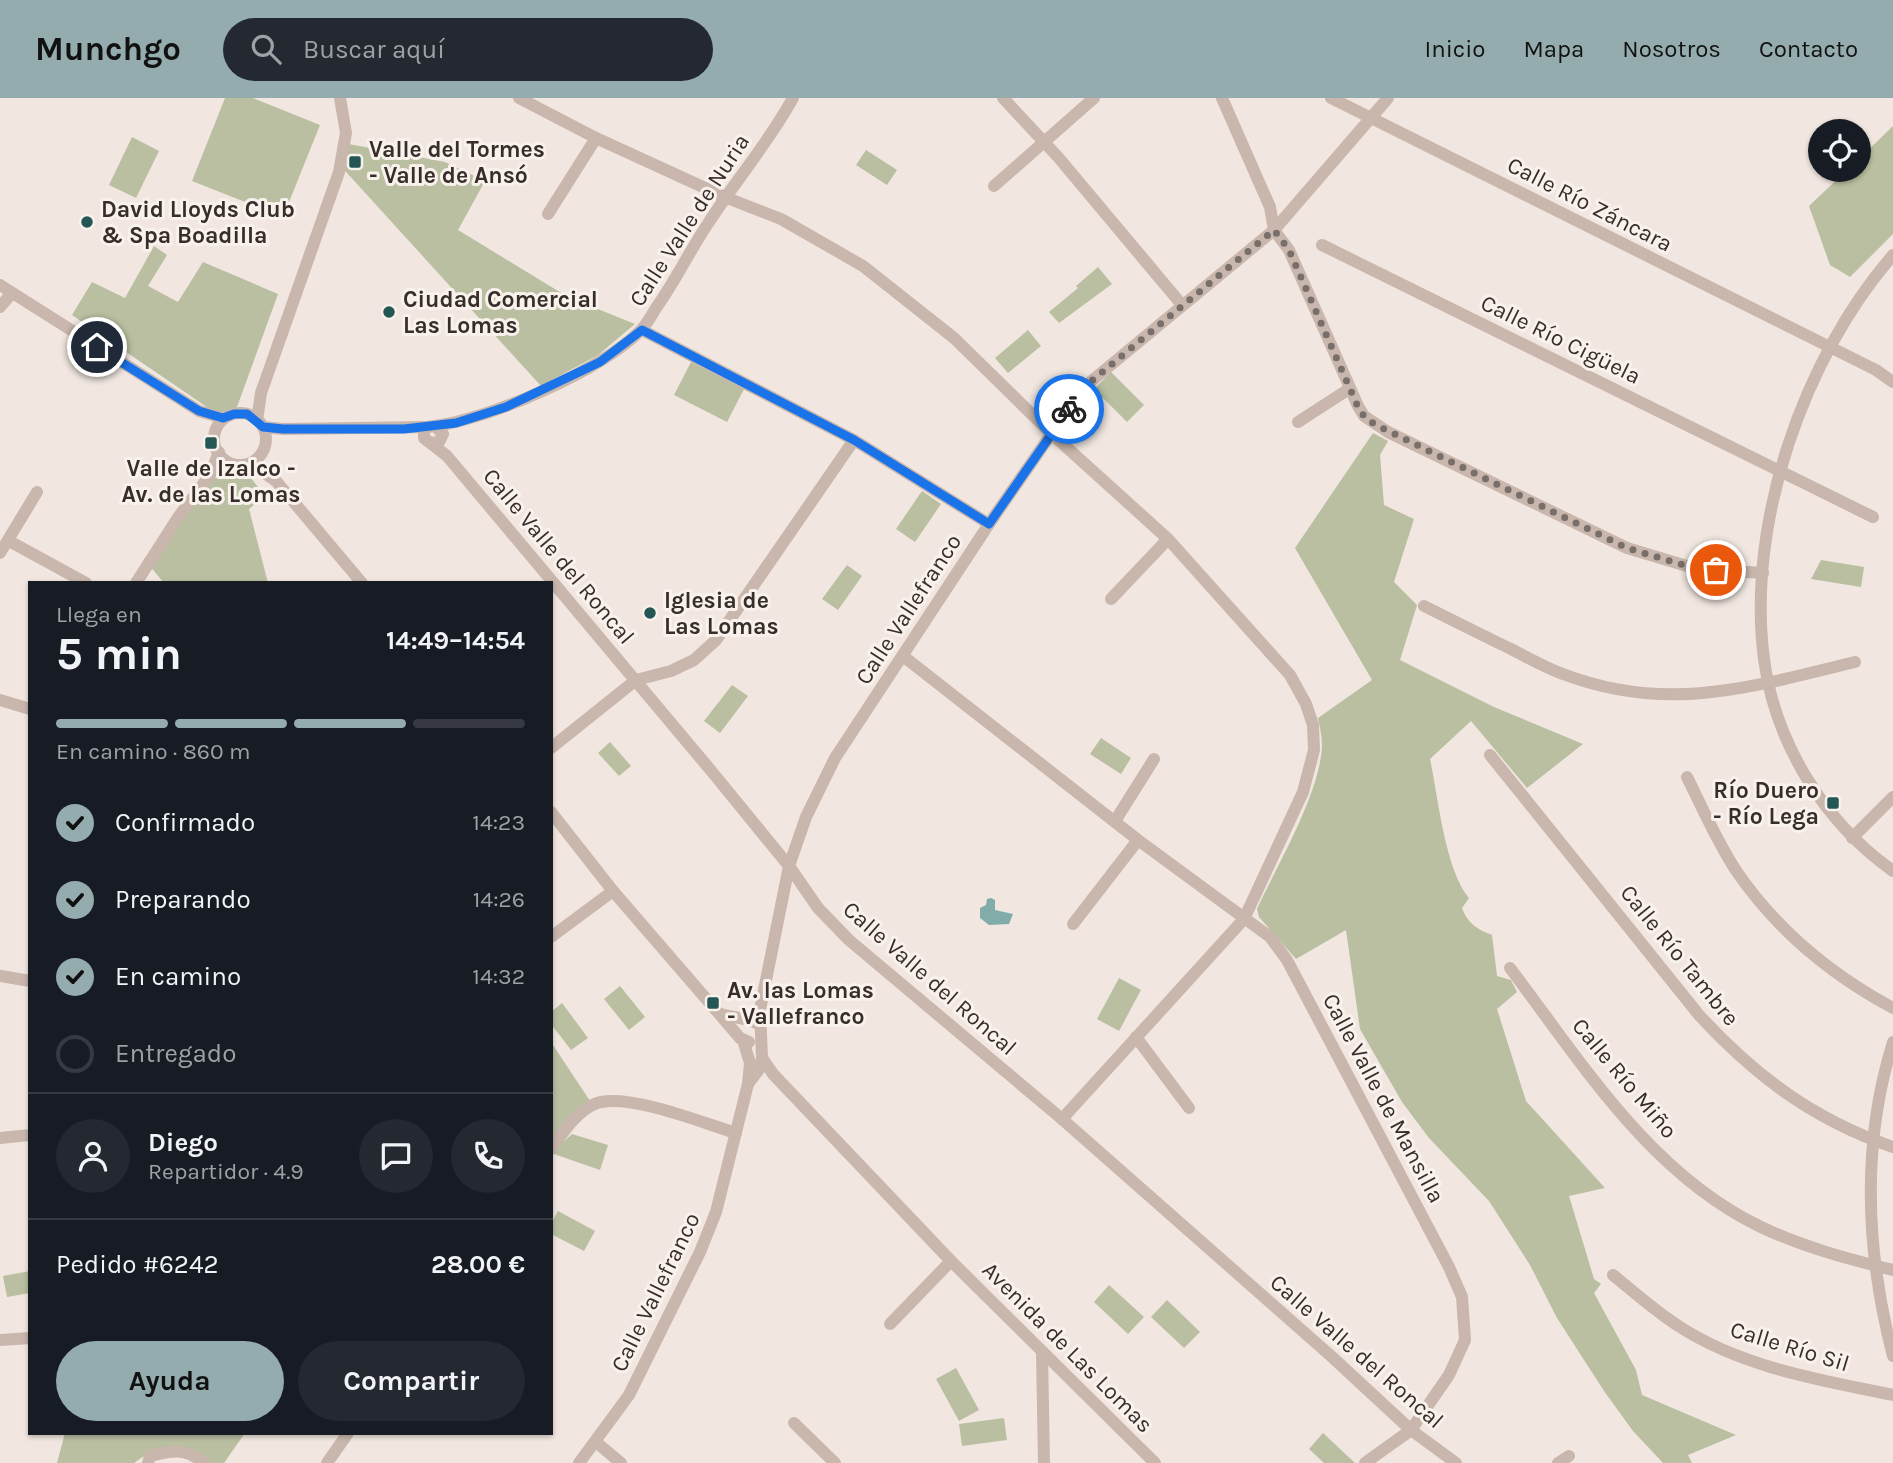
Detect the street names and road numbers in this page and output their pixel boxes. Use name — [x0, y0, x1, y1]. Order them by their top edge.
street label: Calle Valle de Nuria — [624, 129, 755, 312]
street label: Calle Río Záncara — [1503, 151, 1677, 258]
street label: Calle Río Cigüela — [1476, 289, 1645, 390]
street label: Calle Valle del Roncal — [477, 463, 640, 650]
street label: Calle Vallefranco — [850, 529, 967, 689]
street label: Calle Río Tambre — [1615, 879, 1745, 1031]
street label: Calle Valle del Roncal — [838, 896, 1022, 1061]
street label: Calle Valle de Mansilla — [1317, 989, 1450, 1208]
street label: Calle Río Miño — [1566, 1013, 1683, 1144]
street label: Calle Vallefranco — [605, 1208, 706, 1376]
street label: Avenida de Las Lomas — [977, 1256, 1159, 1438]
street label: Calle Valle del Roncal — [1265, 1269, 1449, 1434]
street label: Calle Río Sil — [1727, 1316, 1853, 1377]

